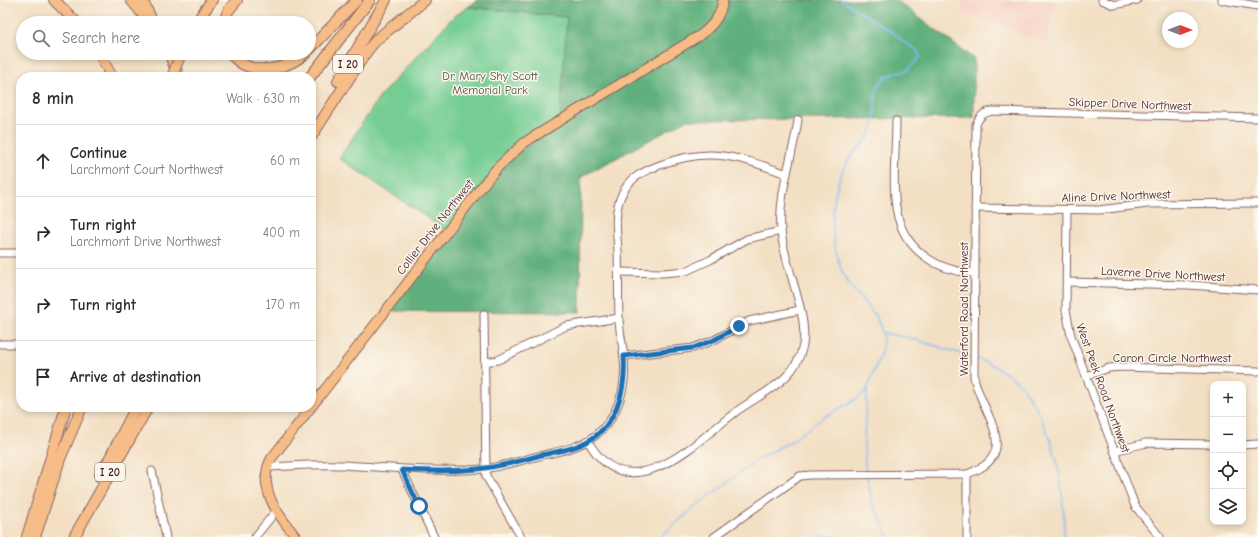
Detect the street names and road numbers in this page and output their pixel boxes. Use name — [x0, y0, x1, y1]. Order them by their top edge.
road number: I 20 — [333, 55, 363, 73]
street label: Skipper Drive Northwest — [1068, 95, 1192, 113]
street label: Collier Drive Northwest — [394, 176, 477, 277]
street label: Aline Drive Northwest — [1061, 187, 1171, 205]
street label: Waterford Road Northwest — [957, 241, 971, 376]
street label: Laverne Drive Northwest — [1101, 264, 1226, 284]
street label: West Peek Road Northwest — [1073, 322, 1133, 455]
street label: Caron Circle Northwest — [1113, 351, 1232, 365]
road number: I 20 — [95, 463, 125, 481]

